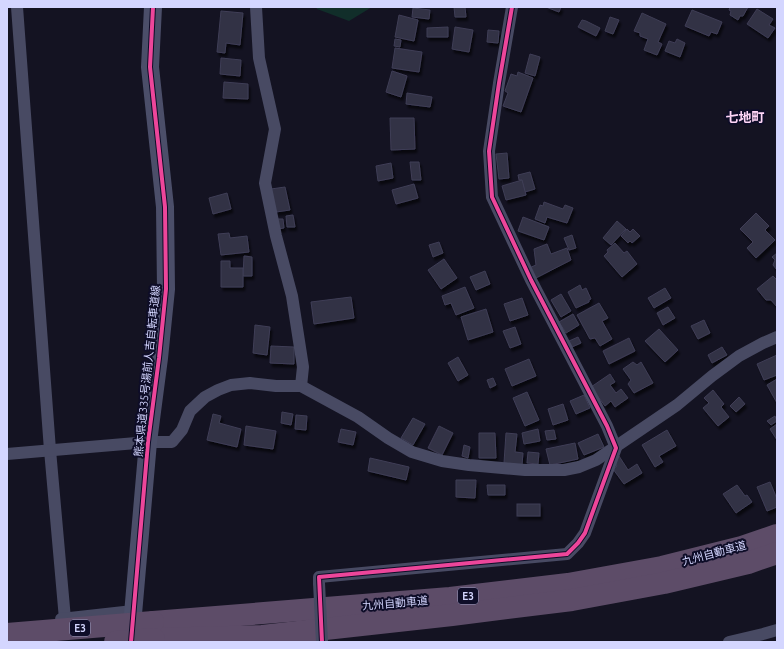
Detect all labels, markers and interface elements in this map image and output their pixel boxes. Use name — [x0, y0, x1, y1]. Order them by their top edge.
district label: 七地町 — [725, 110, 765, 124]
street label: 熊本県道335号湯前人吉自転車道線 — [132, 285, 162, 457]
street label: 九州自動車道 — [681, 539, 747, 567]
road number: E3 — [458, 588, 478, 604]
street label: 九州自動車道 — [362, 594, 428, 612]
road number: E3 — [70, 620, 90, 636]

